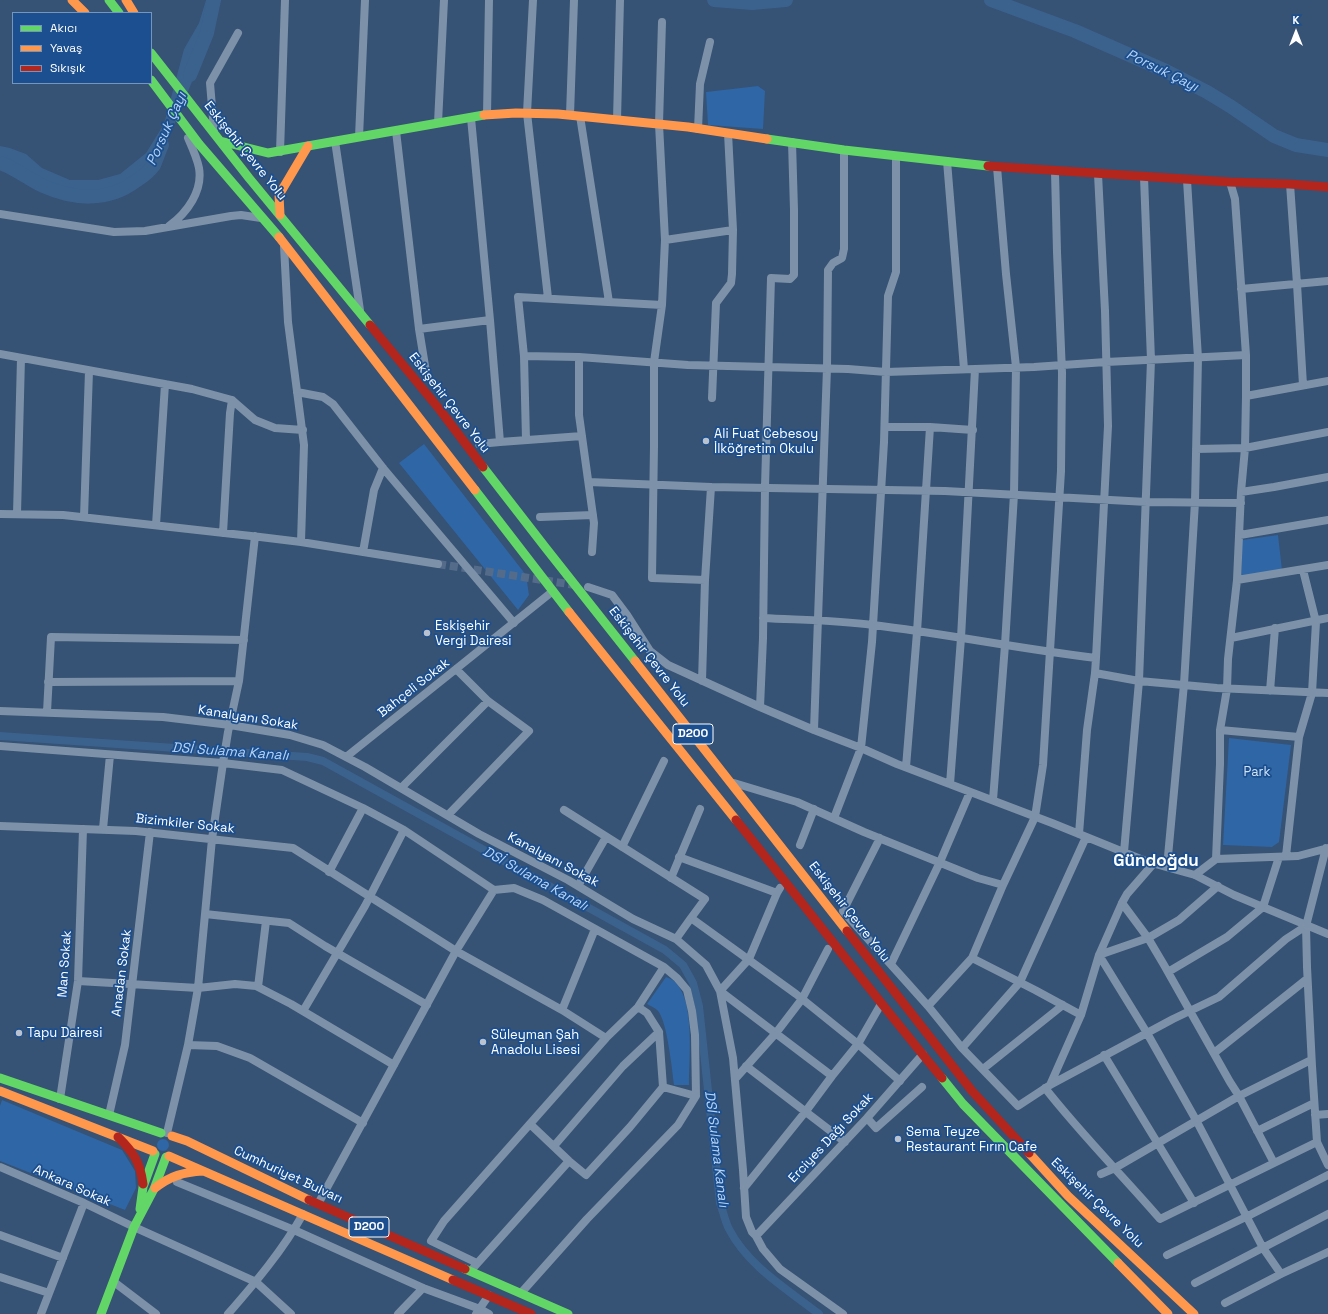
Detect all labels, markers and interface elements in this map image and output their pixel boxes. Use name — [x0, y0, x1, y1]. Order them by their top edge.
legend — [12, 12, 152, 84]
north arrow — [1276, 12, 1316, 52]
text: K — [1293, 13, 1299, 27]
text: Akıcı — [50, 20, 77, 36]
text: Yavaş — [50, 40, 82, 56]
water label: Porsuk Çayı — [1123, 46, 1201, 96]
text: Sıkışık — [50, 60, 85, 76]
water label: Porsuk Çayı — [143, 90, 191, 168]
street label: Eskişehir Çevre Yolu — [200, 98, 290, 204]
street label: Eskişehir Çevre Yolu — [405, 350, 493, 456]
place label: Ali Fuat Cebesoy İlköğretim Okulu — [714, 426, 818, 457]
marker: Ali Fuat Cebesoy İlköğretim Okulu — [701, 436, 711, 446]
street label: Eskişehir Çevre Yolu — [605, 604, 693, 710]
place label: Eskişehir Vergi Dairesi — [435, 618, 511, 649]
marker: Eskişehir Vergi Dairesi — [422, 628, 432, 638]
street label: Bahçeli Sokak — [375, 655, 453, 721]
street label: Kanalyanı Sokak — [197, 702, 299, 734]
road number: D200 — [673, 724, 713, 744]
water label: DSİ Sulama Kanalı — [171, 740, 289, 764]
park label: Park — [1243, 764, 1271, 780]
street label: Bizimkiler Sokak — [135, 811, 235, 837]
street label: Kanalyanı Sokak — [505, 829, 601, 891]
water label: DSİ Sulama Kanalı — [480, 843, 590, 915]
district label: Gündoğdu — [1113, 851, 1199, 871]
street label: Eskişehir Çevre Yolu — [805, 859, 893, 965]
street label: Anadan Sokak — [109, 928, 135, 1018]
street label: Man Sokak — [55, 930, 75, 998]
place label: Tapu Dairesi — [27, 1025, 102, 1041]
place label: Süleyman Şah Anadolu Lisesi — [491, 1027, 580, 1058]
marker: Tapu Dairesi — [14, 1028, 24, 1038]
marker: Süleyman Şah Anadolu Lisesi — [478, 1037, 488, 1047]
water label: DSİ Sulama Kanalı — [701, 1090, 731, 1208]
street label: Erciyes Dağı Sokak — [785, 1090, 877, 1186]
place label: Sema Teyze Restaurant Fırın Cafe — [906, 1124, 1037, 1155]
marker: Sema Teyze Restaurant Fırın Cafe — [893, 1134, 903, 1144]
street label: Cumhuriyet Bulvarı — [231, 1143, 345, 1207]
street label: Eskişehir Çevre Yolu — [1047, 1155, 1147, 1251]
street label: Ankara Sokak — [31, 1162, 113, 1210]
road number: D200 — [349, 1217, 389, 1237]

